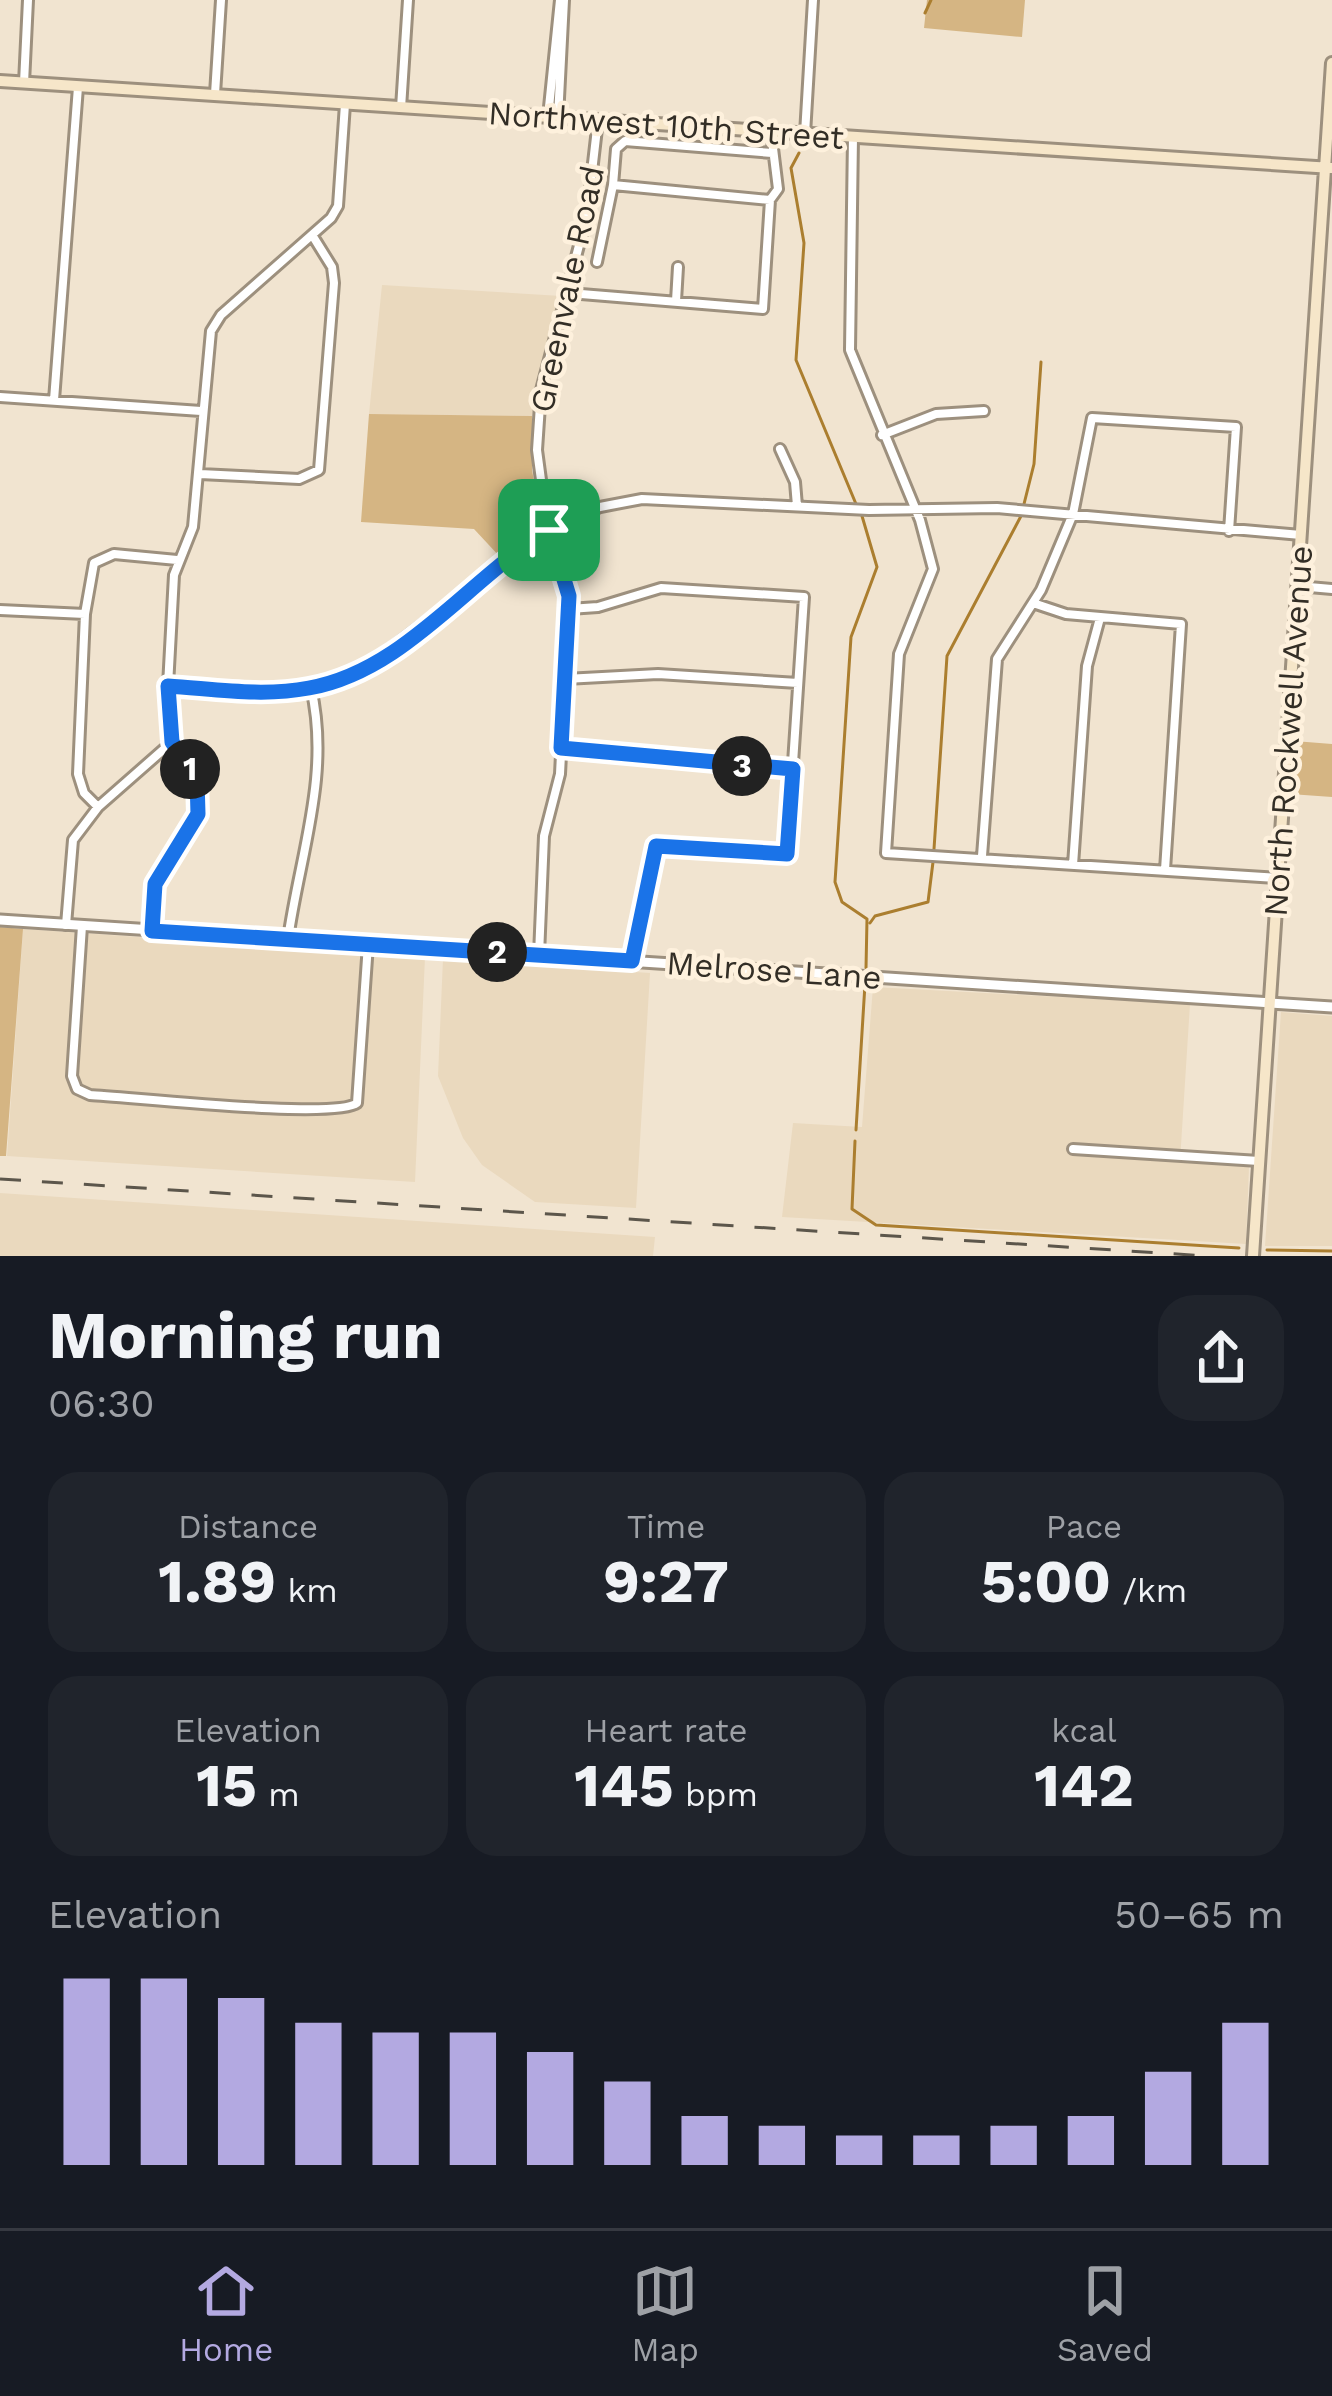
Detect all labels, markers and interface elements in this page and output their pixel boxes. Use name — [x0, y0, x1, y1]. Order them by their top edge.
street label: Northwest 10th Street — [487, 93, 845, 157]
street label: Greenvale Road — [522, 162, 612, 416]
pin — [498, 479, 600, 581]
icon: arrive — [516, 497, 582, 563]
street label: North Rockwell Avenue — [1256, 544, 1320, 918]
pin: 3 — [712, 736, 772, 796]
pin: 1 — [160, 739, 220, 799]
text: 3 — [732, 746, 752, 785]
text: 1 — [183, 749, 197, 788]
pin: 2 — [467, 922, 527, 982]
text: 2 — [487, 932, 507, 971]
street label: Melrose Lane — [665, 943, 883, 997]
button: share — [1158, 1295, 1284, 1421]
text: Morning run — [48, 1297, 443, 1374]
text: 06:30 — [48, 1381, 155, 1426]
text: Distance — [178, 1507, 318, 1546]
text: Time — [627, 1507, 705, 1546]
text: Pace — [1046, 1507, 1122, 1546]
text: 1.89 — [158, 1546, 276, 1617]
text: 9:27 — [603, 1546, 729, 1617]
text: 5:00 — [981, 1546, 1111, 1617]
text: km — [276, 1571, 338, 1610]
text: /km — [1111, 1571, 1187, 1610]
text: Elevation — [174, 1711, 322, 1750]
text: Heart rate — [584, 1711, 748, 1750]
text: kcal — [1051, 1711, 1117, 1750]
text: 15 — [196, 1750, 257, 1821]
text: 145 — [574, 1750, 674, 1821]
text: 142 — [1034, 1750, 1134, 1821]
text: m — [257, 1775, 300, 1814]
text: bpm — [674, 1775, 758, 1814]
text: Elevation — [48, 1892, 222, 1937]
text: 50–65 m — [1114, 1892, 1284, 1937]
tab: Home — [179, 2258, 273, 2369]
tab: Map — [632, 2258, 699, 2369]
tab: Saved — [1057, 2258, 1153, 2369]

